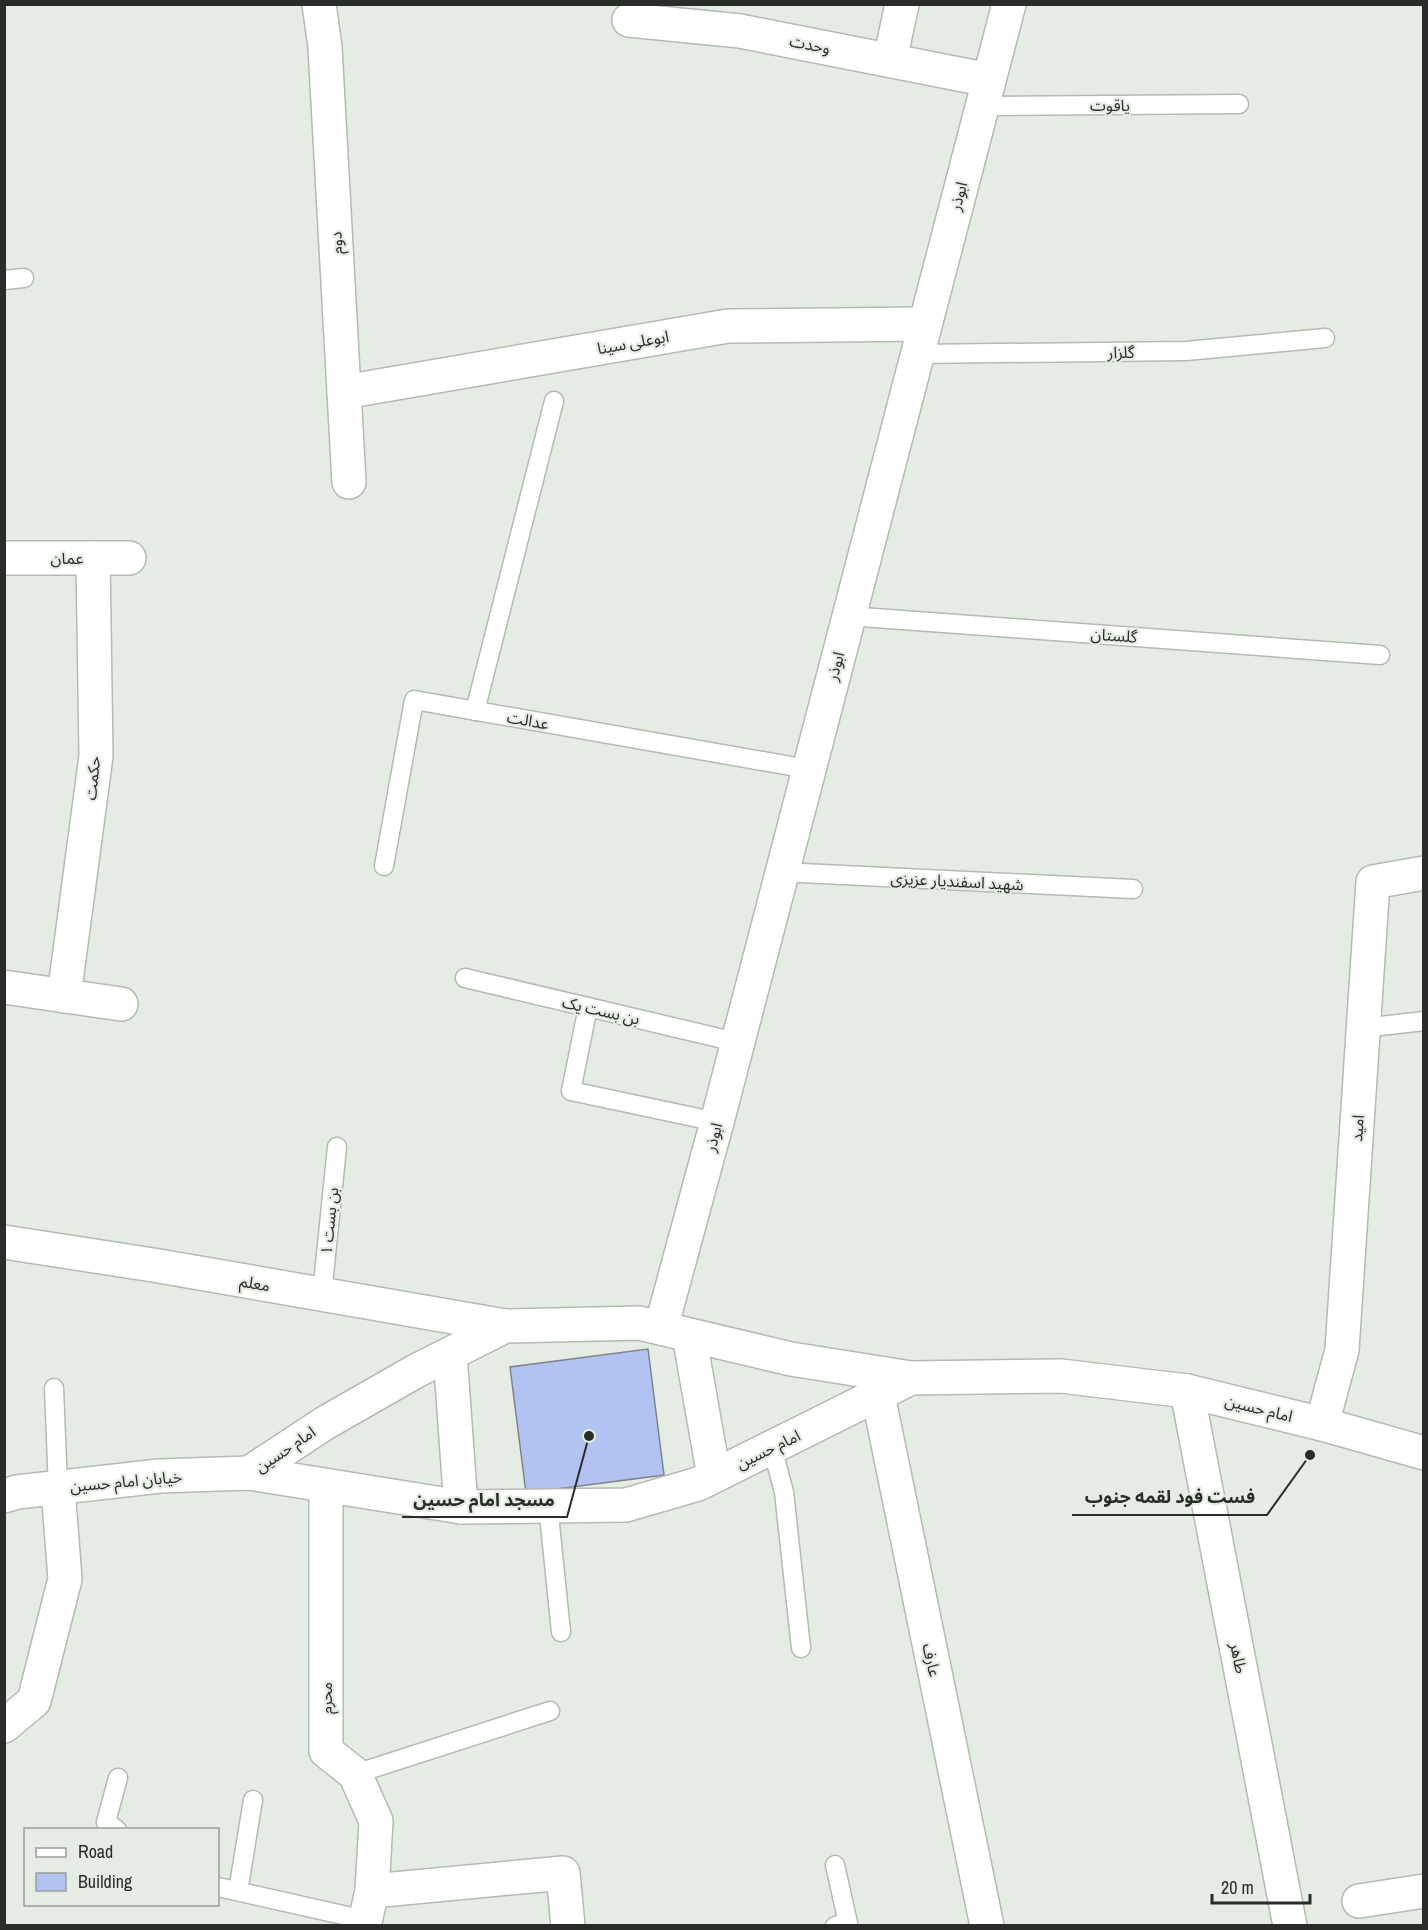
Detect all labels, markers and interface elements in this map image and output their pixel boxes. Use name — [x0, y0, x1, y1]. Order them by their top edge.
street label: وحدت — [788, 29, 832, 59]
street label: یاقوت — [1090, 94, 1130, 116]
street label: ابوذر — [943, 179, 972, 214]
street label: دوم — [324, 231, 350, 255]
street label: ابوعلی سینا — [595, 325, 671, 359]
street label: گلزار — [1106, 341, 1135, 363]
street label: عمان — [51, 547, 83, 569]
street label: گلستان — [1090, 622, 1138, 648]
street label: ابوذر — [820, 649, 849, 684]
street label: عدالت — [505, 706, 551, 734]
street label: حکمت — [79, 755, 105, 801]
street label: شهید اسفندیار عزیزی — [890, 867, 1024, 895]
street label: بن بست یک — [560, 990, 642, 1030]
street label: امید — [1345, 1114, 1369, 1142]
street label: ابوذر — [698, 1120, 727, 1155]
street label: بن بست ۱ — [315, 1186, 343, 1256]
street label: معلم — [238, 1270, 272, 1298]
street label: امام حسین — [1222, 1389, 1295, 1429]
street label: امام حسین — [250, 1421, 321, 1479]
street label: امام حسین — [732, 1424, 805, 1476]
street label: خیابان امام حسین — [69, 1465, 183, 1499]
callout: فست فود لقمه جنوب — [1072, 1479, 1267, 1515]
callout: مسجد امام حسین — [402, 1481, 567, 1517]
text: فست فود لقمه جنوب — [1085, 1484, 1255, 1509]
text: مسجد امام حسین — [413, 1487, 555, 1513]
street label: طاهر — [1225, 1640, 1253, 1675]
street label: عارف — [918, 1641, 946, 1679]
street label: محرم — [315, 1682, 339, 1714]
legend — [24, 1828, 219, 1906]
text: Road — [78, 1839, 113, 1864]
scale bar — [1212, 1867, 1310, 1905]
text: Building — [78, 1869, 133, 1894]
text: 20 m — [1221, 1875, 1254, 1900]

